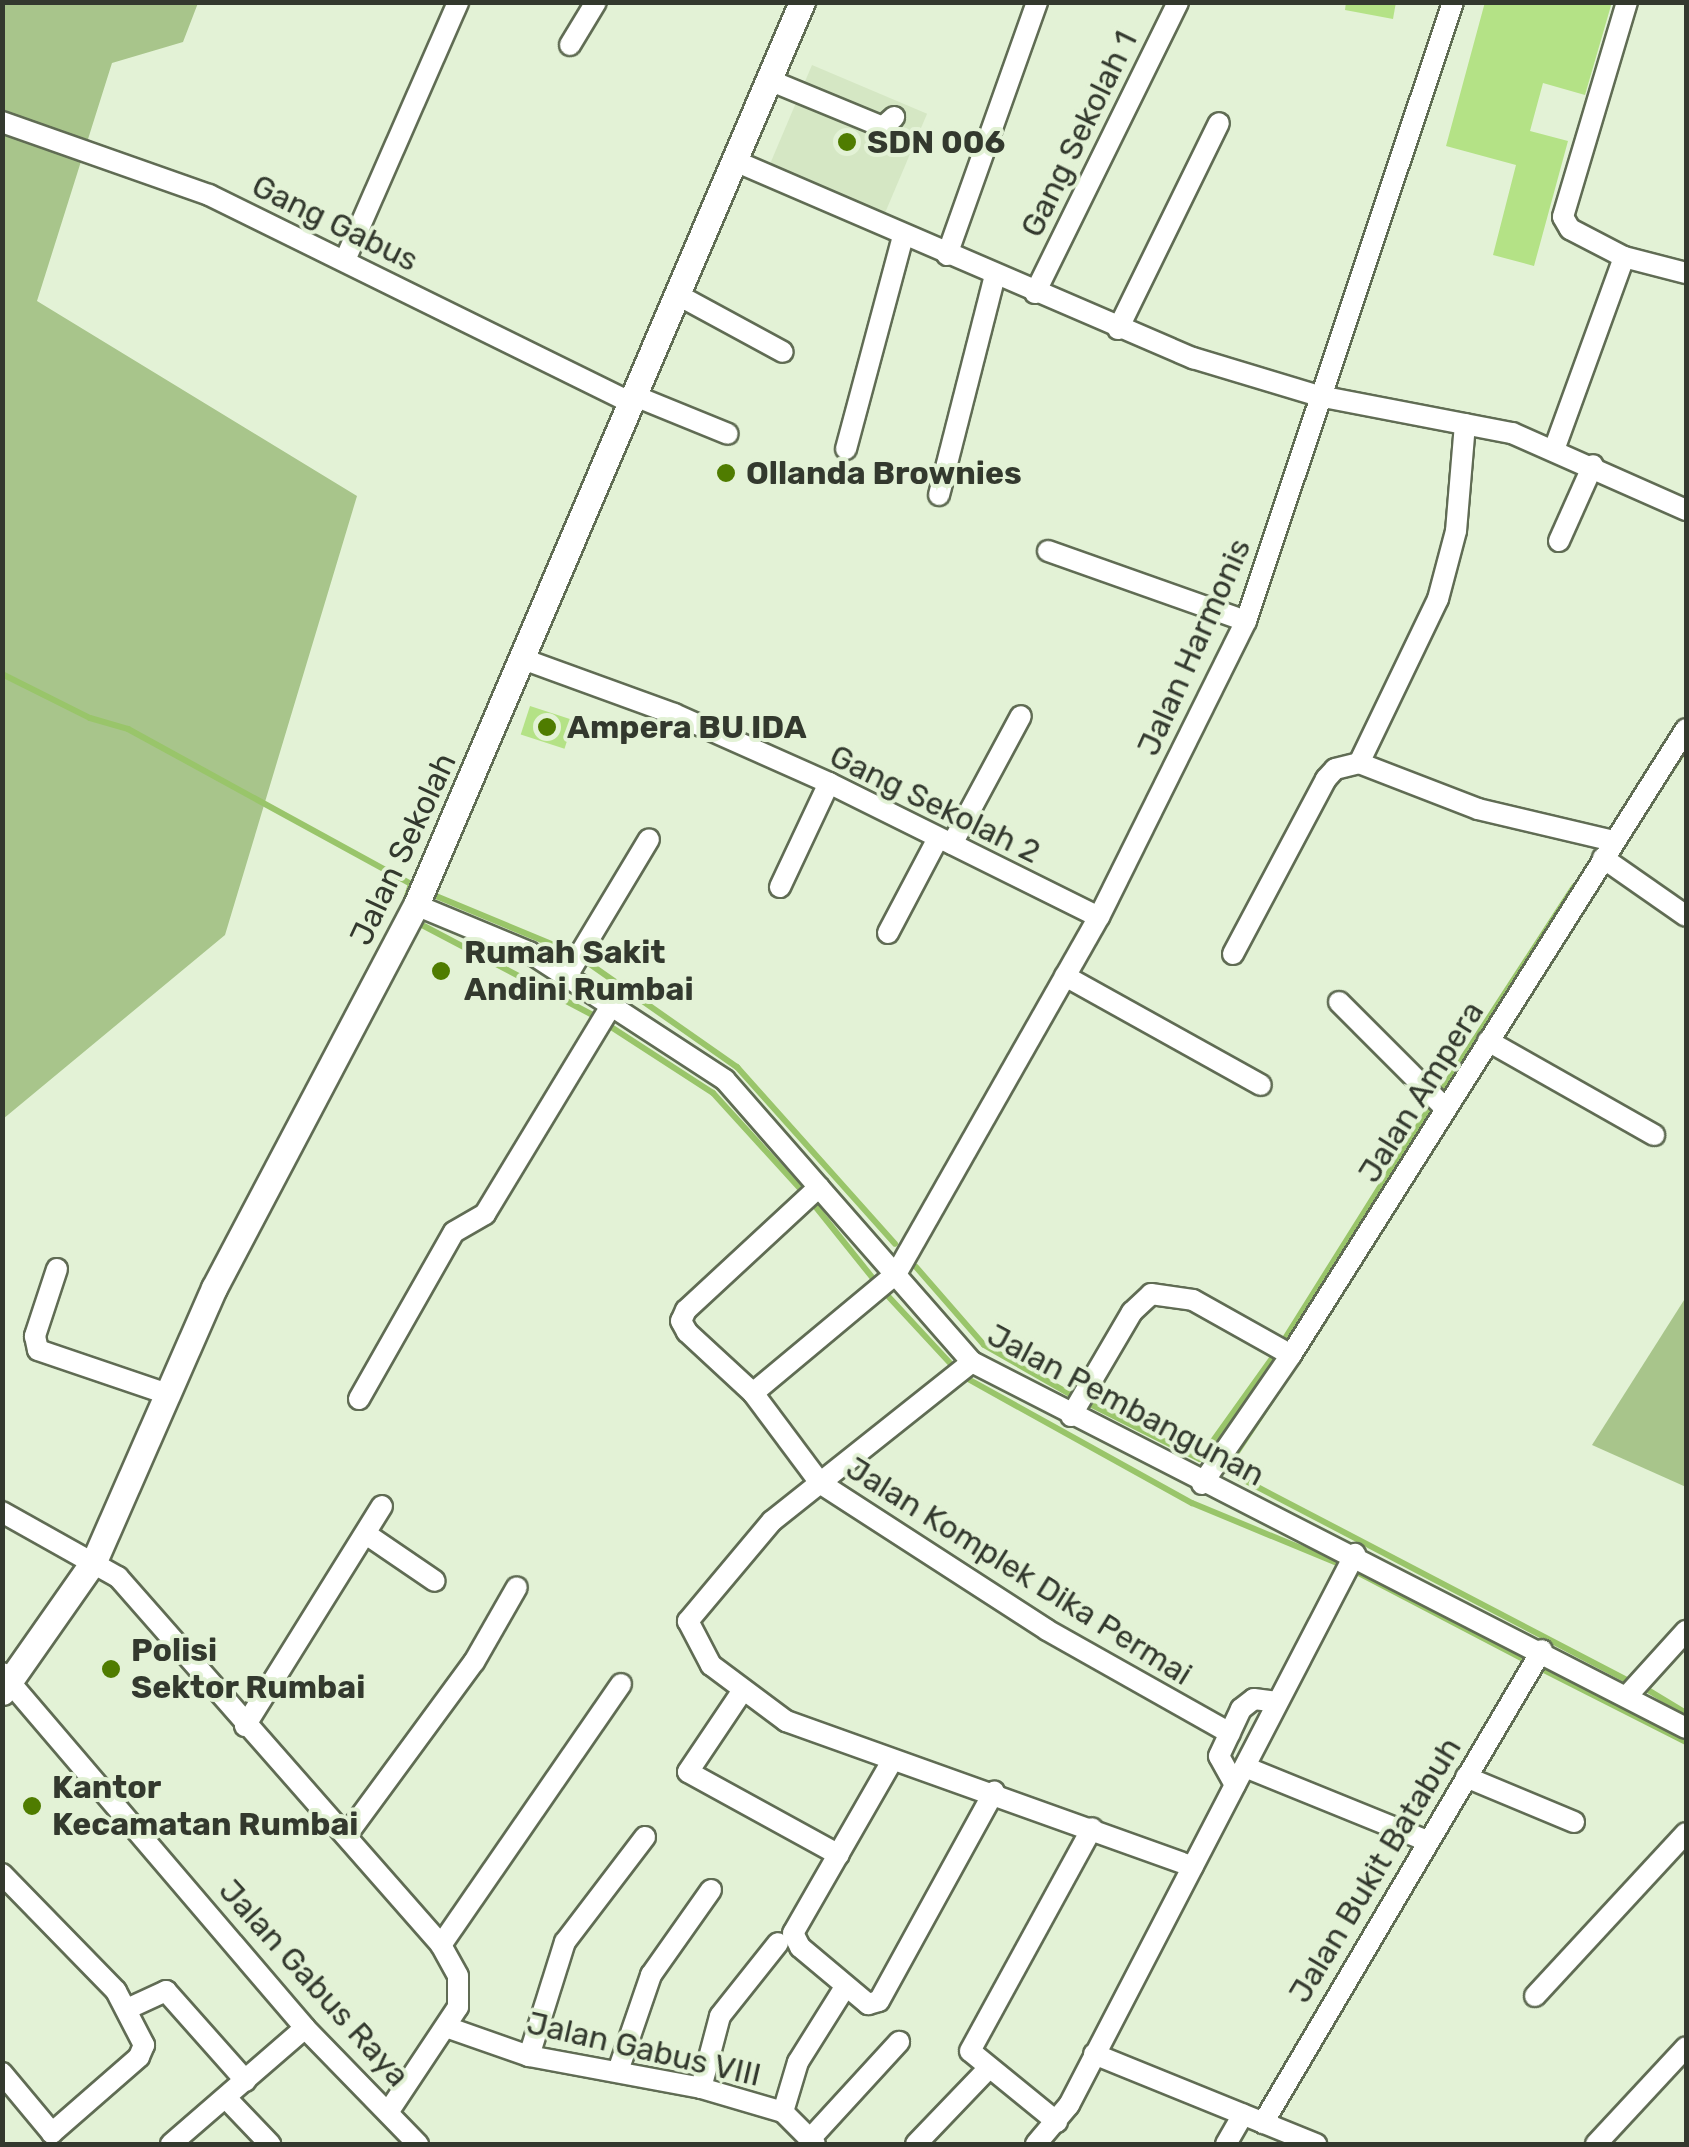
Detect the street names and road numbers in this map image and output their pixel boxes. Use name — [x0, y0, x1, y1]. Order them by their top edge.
street label: Gang Sekolah 1 — [1013, 25, 1145, 243]
street label: Gang Gabus — [246, 166, 424, 280]
street label: Jalan Harmonis — [1129, 533, 1259, 761]
street label: Gang Sekolah 2 — [824, 736, 1046, 872]
street label: Jalan Sekolah — [342, 747, 464, 951]
street label: Jalan Ampera — [1350, 994, 1492, 1190]
street label: Jalan Pembangunan — [981, 1316, 1271, 1494]
street label: Jalan Komplek Dika Permai — [839, 1449, 1199, 1693]
street label: Jalan Bukit Batabuh — [1281, 1730, 1469, 2010]
street label: Jalan Gabus Raya — [211, 1872, 417, 2094]
street label: Jalan Gabus VIII — [523, 2003, 765, 2095]

